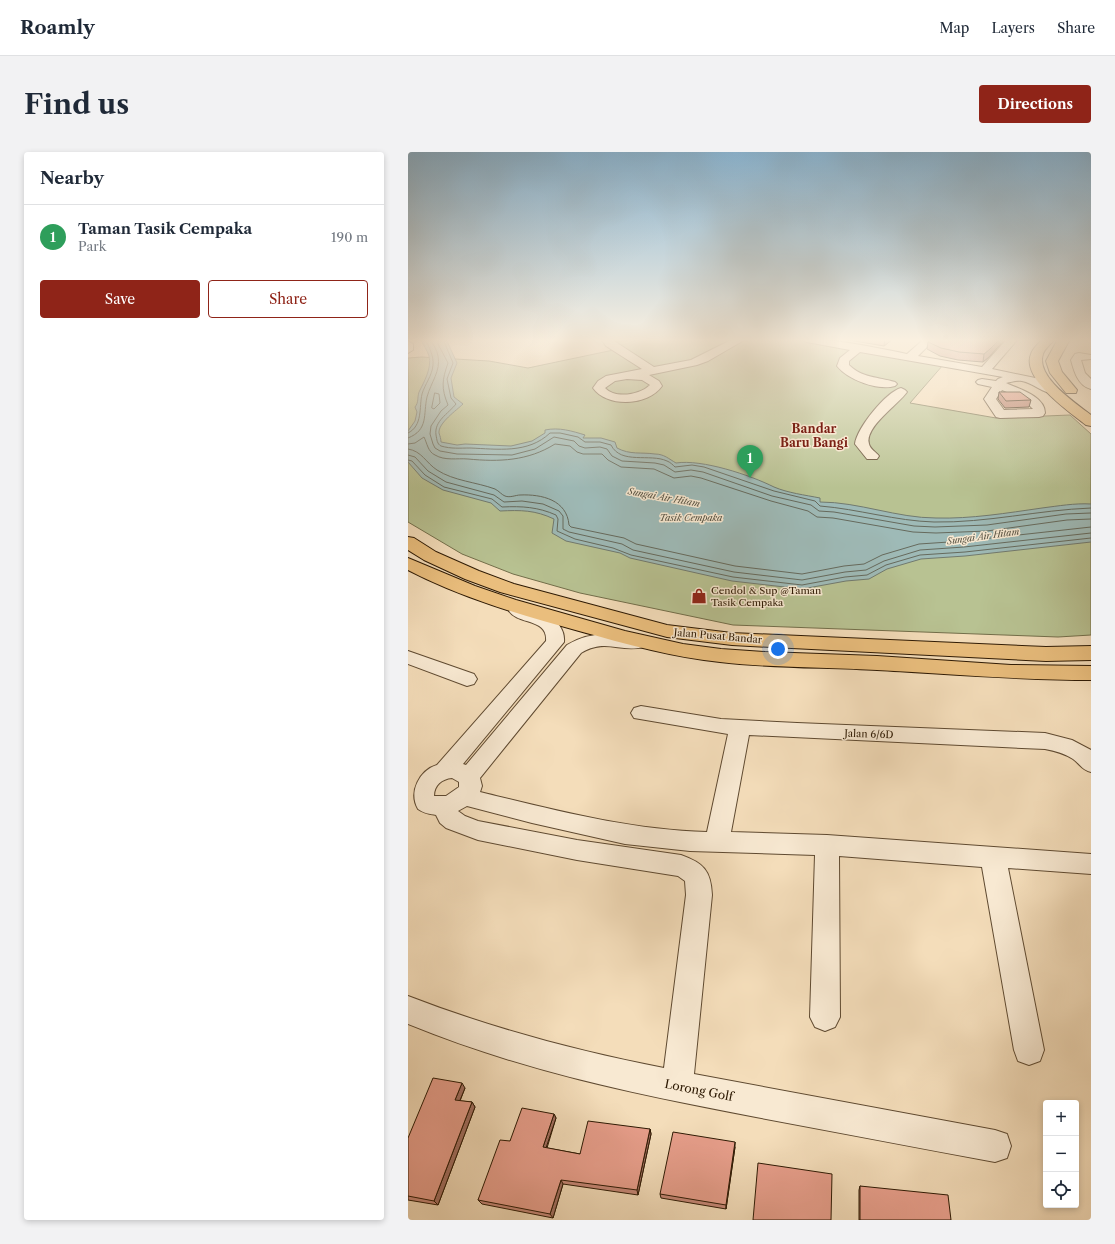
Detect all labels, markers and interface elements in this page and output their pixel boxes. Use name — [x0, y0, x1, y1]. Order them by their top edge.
text: Roamly — [20, 16, 95, 39]
text: Map — [939, 19, 969, 37]
text: Layers — [991, 19, 1035, 37]
text: Share — [1057, 19, 1095, 37]
button: Directions — [979, 85, 1091, 123]
text: Find us — [24, 87, 129, 121]
text: Nearby — [40, 168, 104, 188]
text: Taman Tasik Cempaka — [78, 219, 252, 238]
text: 1 — [50, 229, 56, 245]
text: 190 m — [331, 229, 368, 245]
text: Park — [78, 238, 106, 254]
button: Save — [40, 280, 200, 318]
button: Share — [208, 280, 368, 318]
district label: Bandar Baru Bangi — [780, 421, 849, 450]
pin: 1 — [737, 445, 763, 478]
water label: Sungai Air Hitam — [626, 485, 701, 509]
water label: Tasik Cempaka — [660, 512, 723, 523]
water label: Sungai Air Hitam — [945, 525, 1020, 547]
place label: Cendol & Sup @Taman Tasik Cempaka — [711, 584, 822, 609]
shop icon: Cendol & Sup @Taman Tasik Cempaka — [690, 587, 708, 605]
street label: Jalan Pusat Bandar — [671, 625, 763, 646]
your location — [768, 639, 788, 659]
street label: Jalan 6/6D — [842, 727, 894, 741]
street label: Lorong Golf — [664, 1076, 736, 1104]
map controls — [1043, 1100, 1079, 1208]
button: + — [1043, 1100, 1079, 1136]
button: − — [1043, 1136, 1079, 1172]
button: locate — [1043, 1172, 1079, 1208]

